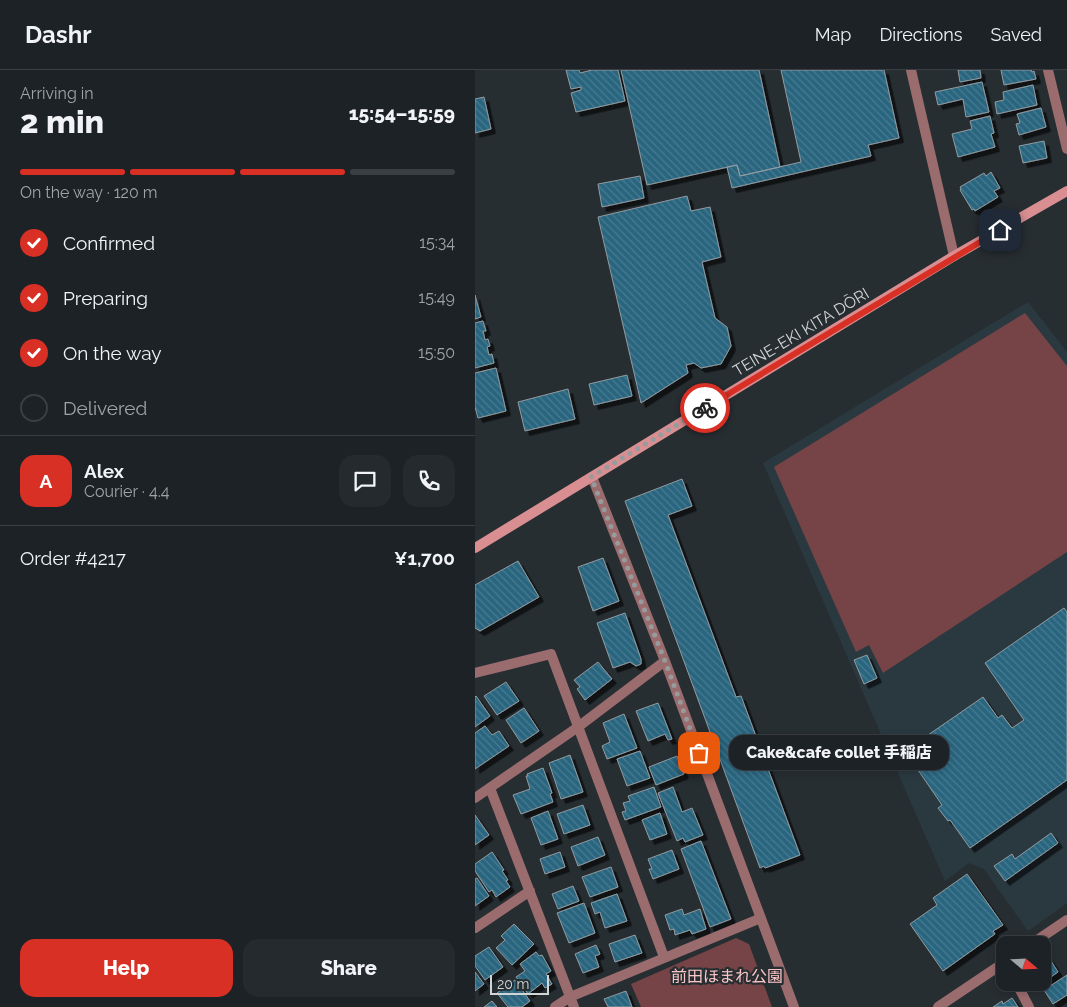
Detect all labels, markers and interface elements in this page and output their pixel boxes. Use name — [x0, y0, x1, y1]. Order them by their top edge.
text: Dashr — [25, 20, 91, 49]
text: Map — [815, 24, 851, 45]
text: Directions — [879, 24, 963, 45]
text: Saved — [991, 24, 1042, 45]
text: Arriving in — [20, 84, 94, 103]
text: 15:54–15:59 — [349, 102, 455, 124]
text: 2 min — [20, 103, 104, 140]
text: On the way · 120 m — [20, 183, 158, 202]
pin — [979, 209, 1021, 251]
icon: home — [986, 216, 1014, 244]
icon: check — [20, 229, 48, 257]
text: Confirmed — [63, 232, 155, 254]
text: 15:34 — [419, 233, 455, 252]
icon: check — [20, 284, 48, 312]
street label: TEINE-EKI KITA DŌRI — [729, 284, 873, 380]
text: Preparing — [63, 287, 148, 309]
text: 15:49 — [418, 288, 455, 307]
icon: check — [20, 339, 48, 367]
text: On the way — [63, 342, 162, 364]
text: 15:50 — [418, 343, 455, 362]
courier — [680, 383, 730, 433]
icon: bike — [691, 394, 719, 422]
text: Delivered — [63, 397, 147, 419]
button: chat — [339, 455, 391, 507]
button: phone — [403, 455, 455, 507]
text: Alex — [84, 460, 124, 482]
text: A — [40, 470, 52, 492]
text: Courier · 4.4 — [84, 482, 169, 501]
text: Order #4217 — [20, 547, 126, 569]
text: ¥1,700 — [394, 547, 455, 569]
pin — [678, 732, 720, 774]
callout: Cake&cafe collet 手稲店 — [729, 736, 949, 770]
icon: bag — [685, 739, 713, 767]
text: Cake&cafe collet 手稲店 — [746, 743, 932, 762]
north arrow — [996, 936, 1051, 991]
map controls — [996, 936, 1051, 991]
button: Help — [20, 939, 233, 997]
button: Share — [243, 939, 455, 997]
park label: 前田ほまれ公園 — [671, 967, 783, 986]
scale bar — [490, 972, 549, 995]
text: 20 m — [497, 976, 529, 992]

